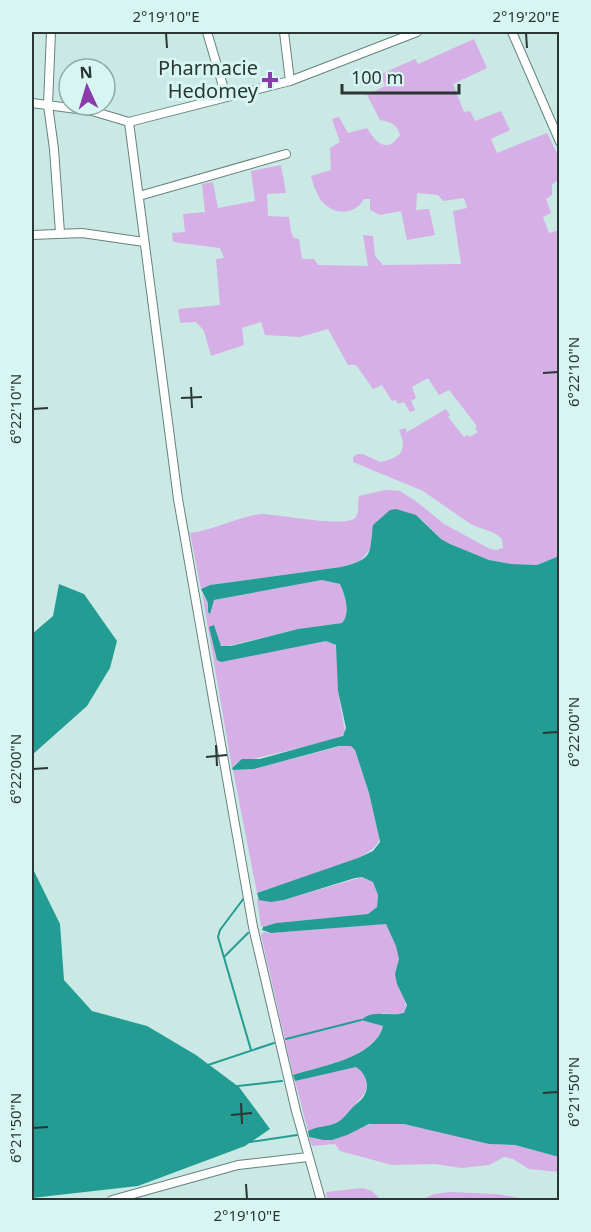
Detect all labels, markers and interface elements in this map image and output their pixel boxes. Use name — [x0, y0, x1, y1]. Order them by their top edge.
text: 2°19'10"E — [132, 6, 200, 26]
text: 2°19'20"E — [492, 6, 560, 26]
place label: Pharmacie Hedomey — [158, 54, 259, 104]
north arrow — [57, 57, 117, 117]
scale bar — [342, 57, 459, 95]
text: N — [79, 61, 93, 83]
text: 100 m — [351, 65, 403, 89]
marker: Pharmacie Hedomey — [263, 73, 277, 87]
text: 6°22'10"N — [563, 337, 583, 407]
text: 6°22'10"N — [5, 374, 25, 444]
text: 6°22'00"N — [563, 697, 583, 767]
text: 6°22'00"N — [5, 734, 25, 804]
text: 6°21'50"N — [563, 1057, 583, 1127]
text: 6°21'50"N — [5, 1093, 25, 1163]
text: 2°19'10"E — [213, 1205, 281, 1225]

